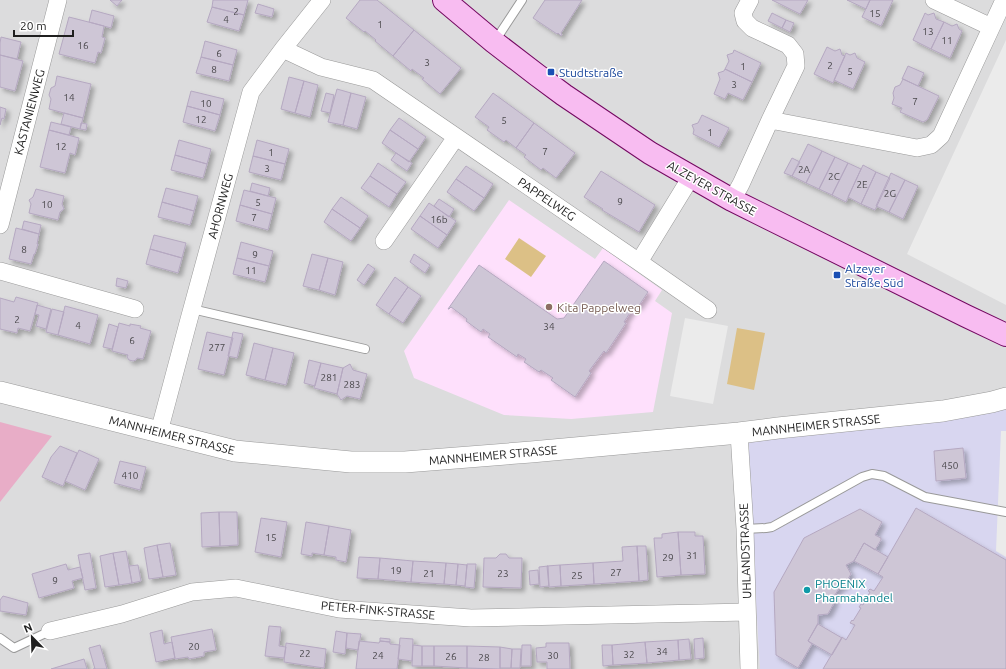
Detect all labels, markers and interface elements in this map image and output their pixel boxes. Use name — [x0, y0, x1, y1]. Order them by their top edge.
house number: 2 — [233, 6, 239, 17]
house number: 15 — [869, 8, 881, 19]
scale bar — [14, 12, 73, 38]
house number: 4 — [223, 14, 229, 25]
text: 20 m — [20, 19, 47, 32]
house number: 1 — [377, 19, 383, 30]
house number: 13 — [922, 26, 934, 37]
house number: 11 — [941, 35, 953, 46]
house number: 16 — [77, 40, 89, 51]
house number: 6 — [216, 48, 222, 59]
house number: 3 — [424, 57, 430, 68]
house number: 2 — [827, 60, 833, 71]
house number: 1 — [740, 61, 746, 72]
house number: 8 — [211, 64, 217, 75]
place label: Studtstraße — [559, 66, 623, 79]
house number: 5 — [847, 66, 853, 77]
marker: Studtstraße — [546, 67, 556, 77]
street label: KASTANIENWEG — [11, 68, 47, 156]
house number: 3 — [731, 79, 737, 90]
house number: 14 — [63, 92, 75, 103]
house number: 7 — [912, 96, 918, 107]
house number: 10 — [200, 98, 212, 109]
house number: 12 — [195, 114, 207, 125]
house number: 5 — [501, 115, 507, 126]
house number: 1 — [707, 127, 713, 138]
house number: 12 — [55, 141, 67, 152]
house number: 7 — [542, 146, 548, 157]
house number: 1 — [268, 147, 274, 158]
street label: ALZEYER STRASSE — [665, 158, 759, 218]
house number: 3 — [264, 163, 270, 174]
house number: 2A — [798, 164, 811, 175]
house number: 2C — [828, 171, 840, 182]
street label: AHORNWEG — [205, 172, 235, 240]
street label: PAPPELWEG — [516, 175, 578, 223]
house number: 2E — [856, 179, 868, 190]
house number: 2G — [884, 188, 896, 199]
house number: 9 — [617, 196, 623, 207]
house number: 5 — [255, 197, 261, 208]
house number: 10 — [41, 199, 53, 210]
house number: 7 — [251, 212, 257, 223]
house number: 16b — [430, 214, 448, 225]
house number: 8 — [21, 244, 27, 255]
house number: 9 — [252, 249, 258, 260]
place label: Alzeyer Straße Süd — [845, 262, 903, 289]
house number: 11 — [245, 265, 257, 276]
marker: Alzeyer Straße Süd — [832, 270, 842, 280]
place label: Kita Pappelweg — [557, 301, 641, 314]
marker: Kita Pappelweg — [544, 302, 554, 312]
house number: 2 — [14, 314, 20, 325]
house number: 4 — [75, 320, 81, 331]
house number: 34 — [543, 321, 555, 332]
house number: 6 — [129, 335, 135, 346]
house number: 277 — [209, 342, 225, 353]
house number: 281 — [321, 372, 337, 383]
house number: 283 — [344, 379, 360, 390]
street label: MANNHEIMER STRASSE — [751, 412, 881, 438]
street label: MANNHEIMER STRASSE — [108, 413, 236, 457]
street label: MANNHEIMER STRASSE — [428, 443, 558, 467]
house number: 450 — [942, 460, 959, 471]
house number: 410 — [122, 470, 139, 481]
street label: UHLANDSTRASSE — [737, 503, 753, 599]
house number: 15 — [265, 532, 277, 543]
house number: 31 — [686, 550, 698, 561]
house number: 29 — [662, 552, 674, 563]
house number: 19 — [390, 565, 402, 576]
house number: 27 — [610, 567, 622, 578]
house number: 21 — [423, 568, 435, 579]
house number: 23 — [497, 568, 509, 579]
house number: 25 — [571, 570, 583, 581]
house number: 9 — [52, 575, 58, 586]
place label: PHOENIX Pharmahandel — [815, 577, 893, 604]
marker: PHOENIX Pharmahandel — [802, 585, 812, 595]
street label: PETER-FINK-STRASSE — [320, 599, 436, 621]
north arrow — [12, 617, 52, 657]
text: N — [22, 621, 34, 635]
house number: 20 — [188, 641, 200, 652]
house number: 34 — [656, 646, 668, 657]
house number: 22 — [299, 648, 311, 659]
house number: 32 — [623, 649, 635, 660]
house number: 24 — [372, 650, 384, 661]
house number: 30 — [547, 650, 559, 661]
house number: 26 — [445, 651, 457, 662]
house number: 28 — [478, 652, 490, 663]

